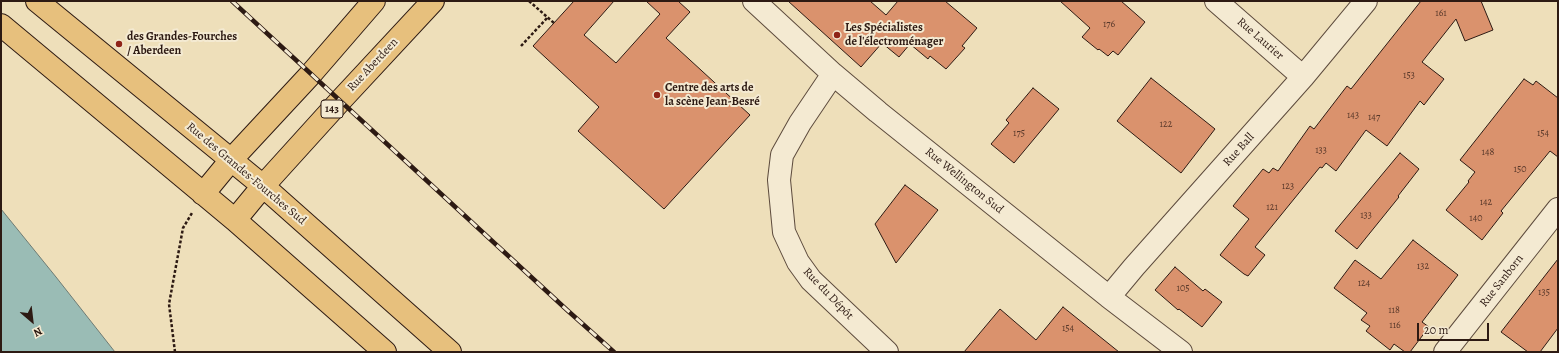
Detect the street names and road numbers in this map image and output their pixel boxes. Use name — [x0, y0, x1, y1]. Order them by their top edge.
street label: Rue Laurier — [1234, 15, 1286, 63]
street label: Rue Aberdeen — [345, 35, 401, 95]
road number: 143 — [321, 100, 343, 118]
street label: Rue des Grandes-Fourches Sud — [183, 120, 309, 228]
street label: Rue Ball — [1220, 130, 1258, 170]
street label: Rue Wellington Sud — [922, 145, 1006, 217]
street label: Rue Sanborn — [1477, 252, 1527, 310]
street label: Rue du Dépôt — [800, 265, 856, 323]

